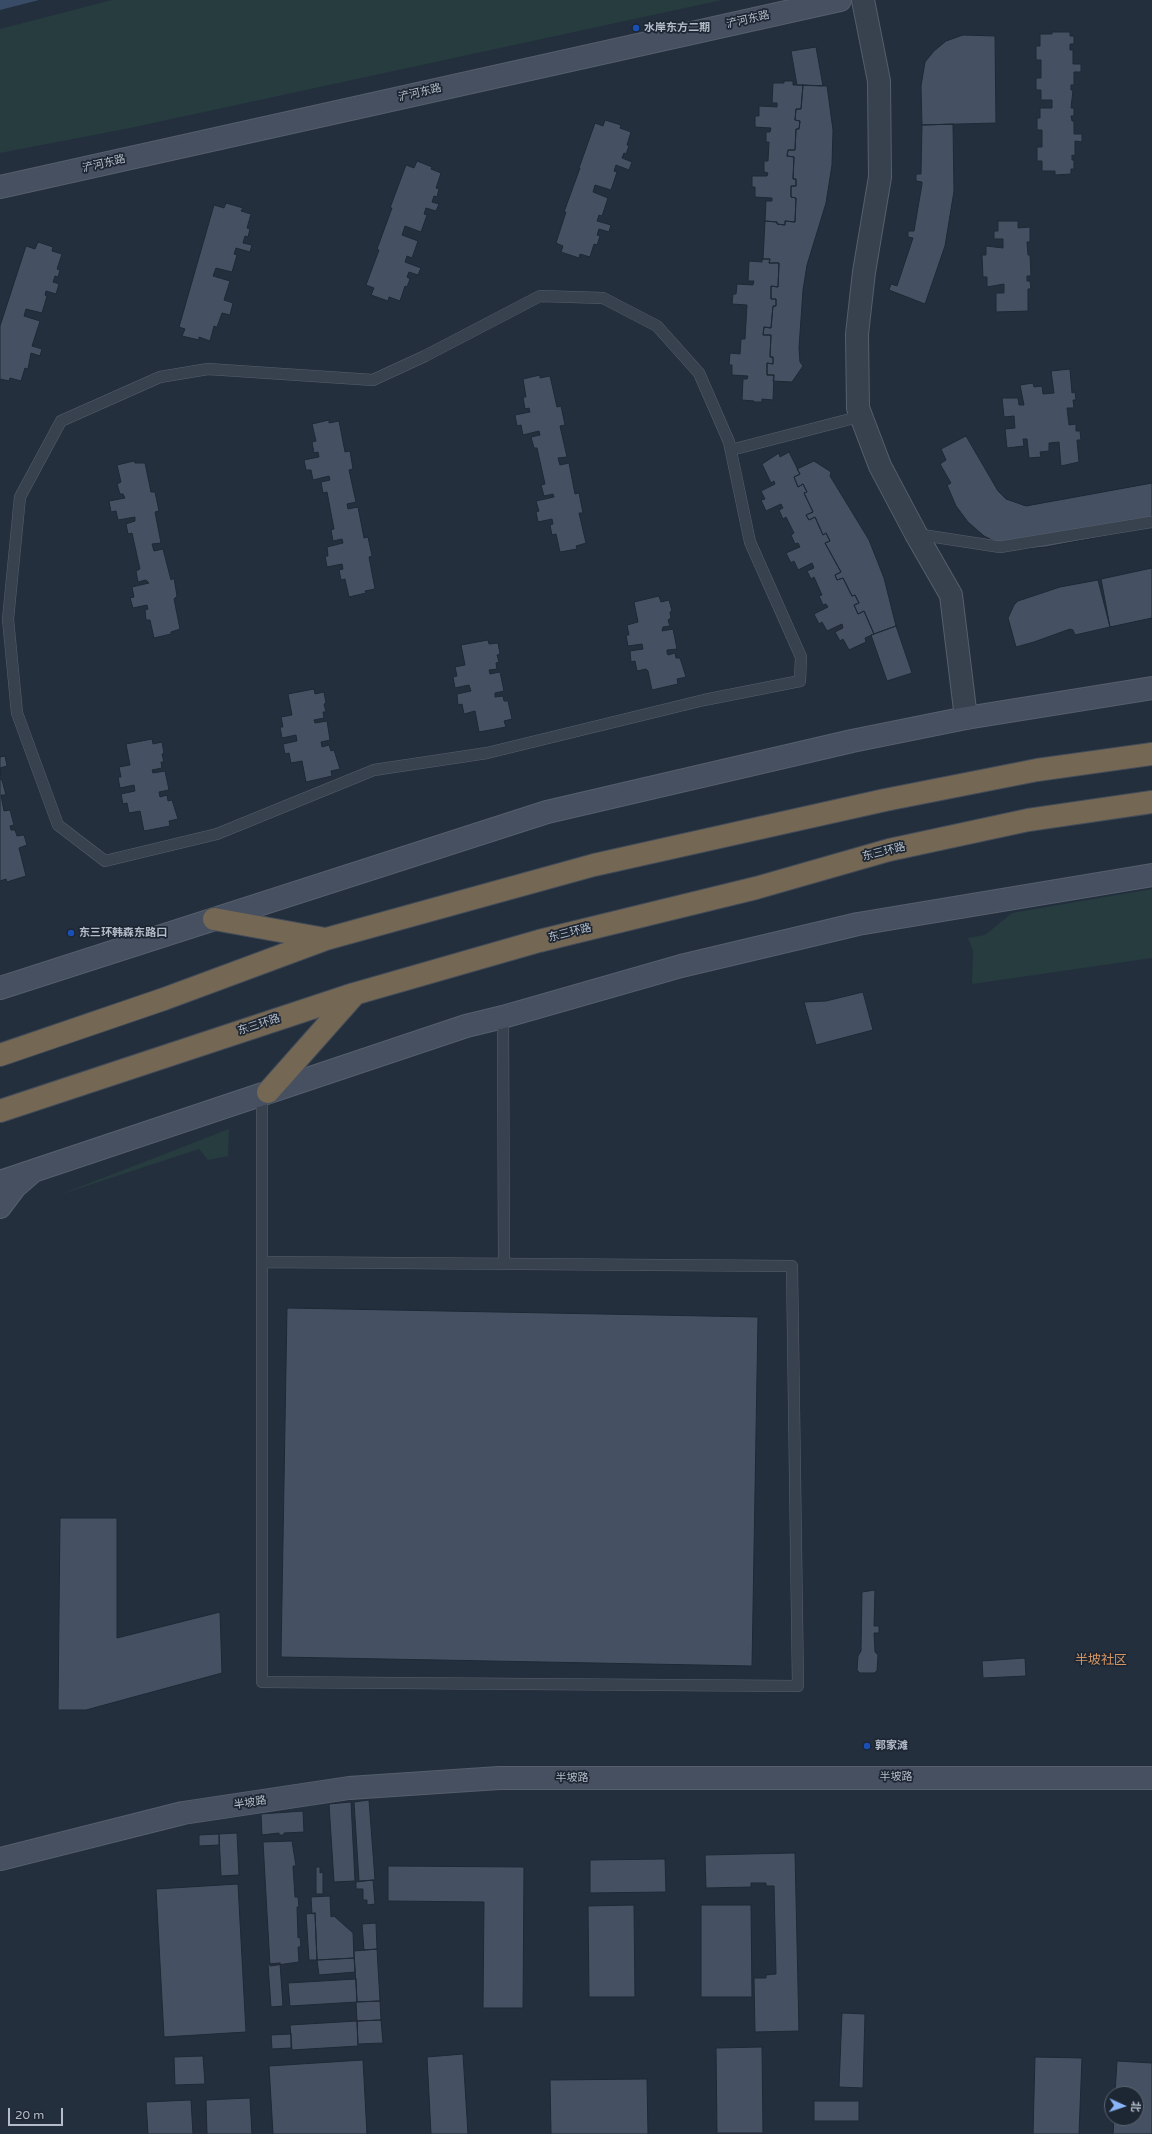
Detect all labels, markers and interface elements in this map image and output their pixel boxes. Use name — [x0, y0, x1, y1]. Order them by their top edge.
street label: 浐河东路 — [725, 9, 771, 31]
place label: 水岸东方二期 — [644, 21, 710, 35]
marker: 水岸东方二期 — [631, 23, 641, 33]
street label: 浐河东路 — [397, 82, 443, 104]
street label: 浐河东路 — [81, 153, 127, 175]
street label: 东三环路 — [861, 840, 907, 864]
street label: 东三环路 — [547, 921, 593, 945]
place label: 东三环韩森东路口 — [79, 926, 167, 940]
marker: 东三环韩森东路口 — [66, 928, 76, 938]
street label: 东三环路 — [236, 1012, 282, 1038]
district label: 半坡社区 — [1075, 1653, 1127, 1669]
place label: 郭家滩 — [875, 1739, 908, 1753]
marker: 郭家滩 — [862, 1741, 872, 1751]
street label: 半坡路 — [880, 1770, 912, 1784]
street label: 半坡路 — [556, 1771, 588, 1785]
street label: 半坡路 — [233, 1794, 267, 1812]
north arrow — [1104, 2086, 1144, 2126]
scale bar — [10, 2100, 65, 2126]
text: 北 — [1129, 2101, 1142, 2112]
text: 20 m — [15, 2108, 44, 2122]

